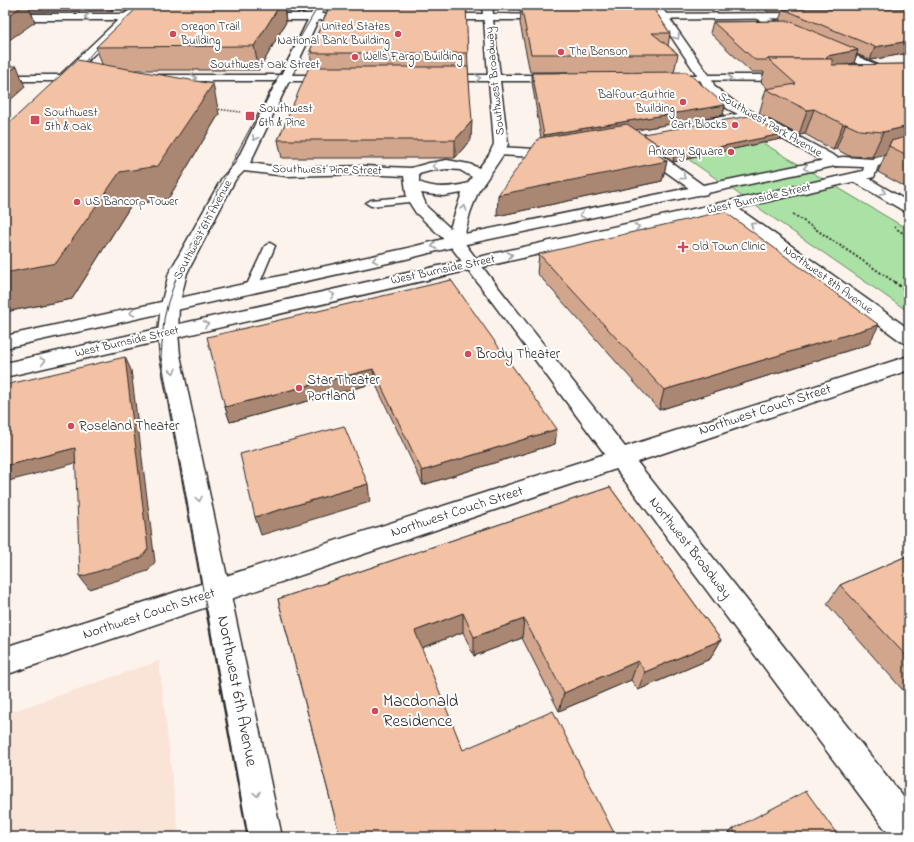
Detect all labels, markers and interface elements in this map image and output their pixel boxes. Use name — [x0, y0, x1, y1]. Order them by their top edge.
one-way arrow — [84, 13, 90, 21]
place label: Oregon Trail Building — [180, 18, 240, 51]
place label: United States National Bank Building — [278, 18, 390, 51]
street label: Southwest Broadway — [480, 25, 511, 136]
marker: Oregon Trail Building — [168, 29, 178, 39]
marker: United States National Bank Building — [393, 29, 403, 39]
one-way arrow — [672, 33, 680, 40]
place label: The Benson — [569, 43, 628, 61]
marker: The Benson — [556, 47, 566, 57]
place label: Wells Fargo Building — [363, 48, 463, 67]
marker: Wells Fargo Building — [350, 52, 360, 62]
street label: Southwest Oak Street — [210, 56, 320, 74]
one-way arrow — [191, 74, 197, 82]
one-way arrow — [475, 74, 481, 82]
one-way arrow — [726, 74, 732, 82]
place label: Balfour–Guthrie Building — [597, 86, 676, 119]
street label: Southwest Park Avenue — [715, 88, 826, 162]
marker: Balfour–Guthrie Building — [678, 97, 688, 107]
place label: Southwest 6th & Pine — [259, 100, 313, 132]
place label: Southwest 5th & Oak — [44, 104, 98, 136]
marker: Southwest 6th & Pine — [244, 110, 256, 122]
marker: Southwest 5th & Oak — [29, 114, 41, 126]
place label: Cart Blocks — [671, 116, 727, 134]
marker: Cart Blocks — [730, 120, 740, 130]
one-way arrow — [252, 134, 260, 141]
place label: Ankeny Square — [648, 143, 724, 162]
marker: Ankeny Square — [726, 147, 736, 157]
street label: Southwest Pine Street — [272, 160, 382, 180]
one-way arrow — [432, 161, 438, 170]
one-way arrow — [803, 164, 809, 172]
one-way arrow — [679, 172, 686, 180]
street label: Southwest 6th Avenue — [169, 176, 237, 283]
street label: West Burnside Street — [705, 178, 813, 220]
one-way arrow — [879, 188, 886, 195]
place label: US Bancorp Tower — [85, 193, 178, 211]
marker: US Bancorp Tower — [72, 197, 82, 207]
one-way arrow — [459, 204, 468, 211]
one-way arrow — [578, 211, 585, 219]
one-way arrow — [634, 223, 640, 231]
one-way arrow — [750, 223, 757, 230]
place label: Old Town Clinic — [692, 238, 766, 256]
marker: Old Town Clinic — [677, 241, 689, 253]
street label: Northwest 8th Avenue — [779, 241, 877, 319]
one-way arrow — [431, 242, 438, 250]
street label: West Burnside Street — [389, 250, 497, 290]
one-way arrow — [507, 252, 513, 260]
one-way arrow — [372, 256, 379, 264]
one-way arrow — [329, 292, 335, 300]
one-way arrow — [129, 309, 135, 317]
street label: West Burnside Street — [73, 321, 181, 363]
one-way arrow — [202, 321, 209, 329]
place label: Brody Theater — [475, 344, 561, 366]
marker: Brody Theater — [463, 349, 473, 359]
one-way arrow — [40, 358, 46, 366]
one-way arrow — [169, 368, 177, 375]
place label: Star Theater Portland — [307, 370, 381, 407]
street label: Northwest Couch Street — [696, 379, 834, 441]
marker: Star Theater Portland — [294, 383, 304, 393]
place label: Roseland Theater — [79, 416, 180, 437]
marker: Roseland Theater — [66, 421, 76, 431]
street label: Northwest Couch Street — [388, 481, 526, 543]
street label: Northwest Broadway — [643, 493, 737, 604]
one-way arrow — [194, 496, 202, 502]
street label: Northwest Couch Street — [80, 583, 218, 645]
street label: Northwest 6th Avenue — [210, 613, 264, 769]
place label: Macdonald Residence — [383, 689, 459, 734]
marker: Macdonald Residence — [370, 706, 380, 716]
one-way arrow — [252, 791, 261, 797]

